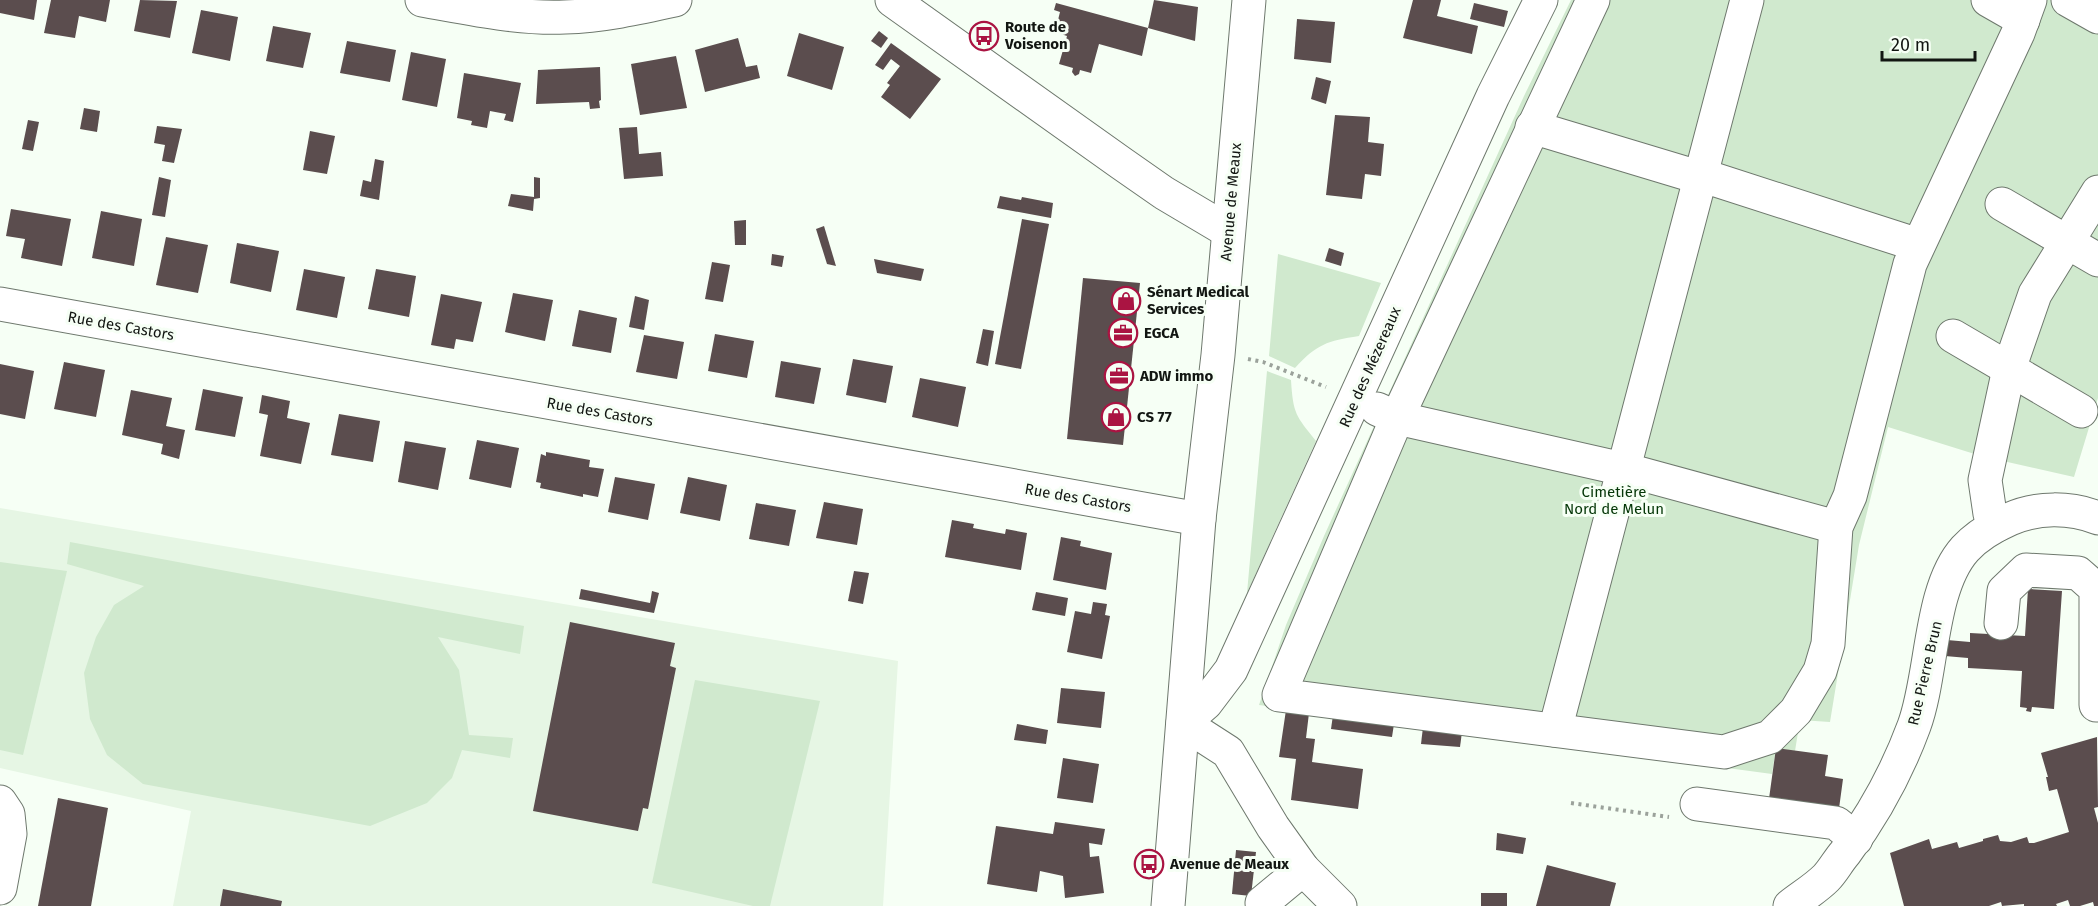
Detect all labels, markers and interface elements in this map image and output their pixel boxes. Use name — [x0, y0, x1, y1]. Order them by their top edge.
place label: Route de Voisenon — [1004, 18, 1068, 53]
bus stop icon: Route de Voisenon — [968, 20, 1000, 52]
scale bar — [1882, 24, 1975, 62]
text: 20 m — [1891, 34, 1930, 56]
street label: Avenue de Meaux — [1217, 141, 1245, 262]
place label: Sénart Medical Services — [1147, 283, 1250, 318]
shop icon: Sénart Medical Services — [1110, 285, 1142, 317]
street label: Rue des Mézereaux — [1335, 303, 1405, 430]
street label: Rue des Castors — [66, 308, 176, 344]
office icon: EGCA — [1107, 317, 1139, 349]
place label: EGCA — [1144, 324, 1180, 342]
office icon: ADW immo — [1103, 360, 1135, 392]
place label: ADW immo — [1139, 367, 1213, 385]
street label: Rue des Castors — [545, 394, 655, 430]
shop icon: CS 77 — [1100, 401, 1132, 433]
place label: CS 77 — [1137, 408, 1172, 426]
street label: Rue des Castors — [1023, 480, 1133, 516]
park label: Cimetière Nord de Melun — [1564, 483, 1664, 518]
street label: Rue Pierre Brun — [1904, 619, 1946, 727]
bus stop icon: Avenue de Meaux — [1133, 848, 1165, 880]
place label: Avenue de Meaux — [1169, 855, 1289, 873]

